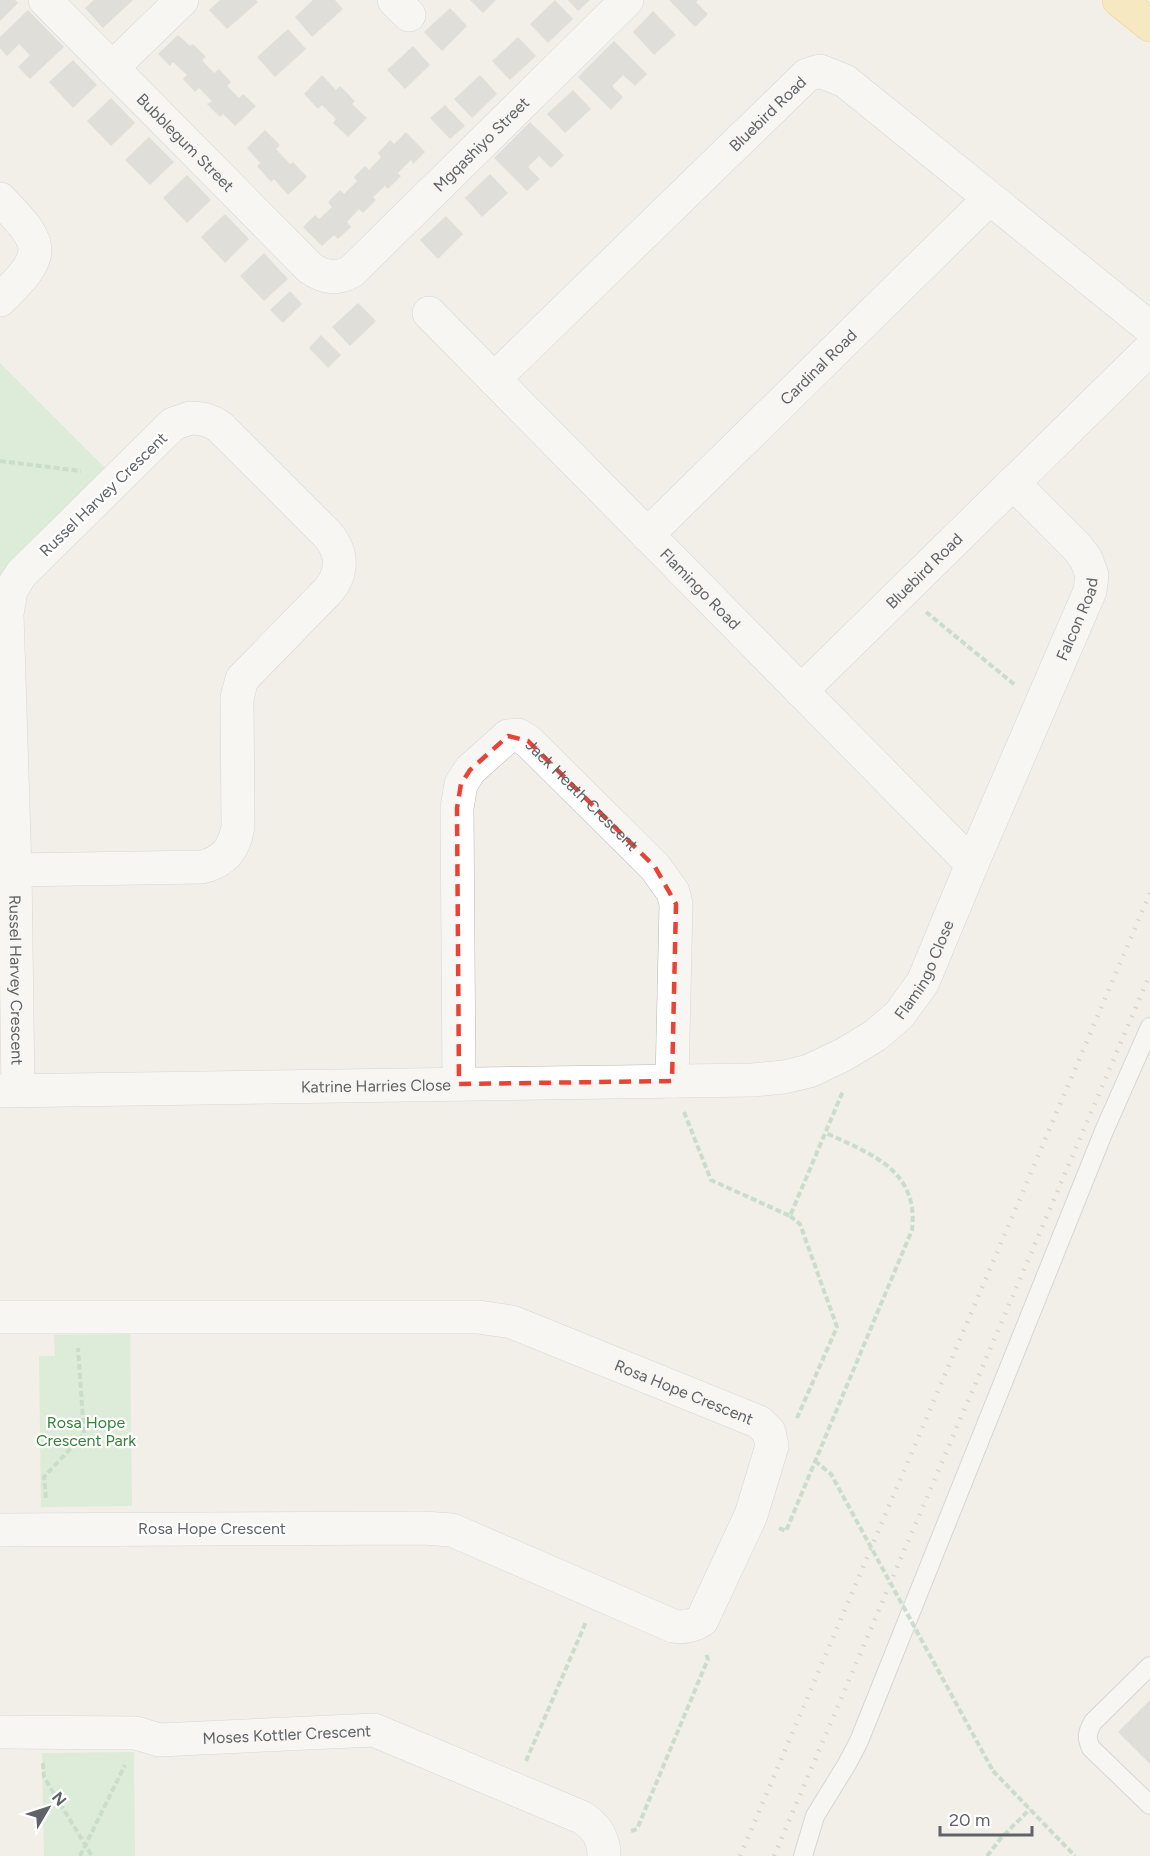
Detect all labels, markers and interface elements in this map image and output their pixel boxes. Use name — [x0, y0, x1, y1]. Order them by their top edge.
street label: Bluebird Road — [725, 72, 810, 155]
street label: Bubblegum Street — [133, 89, 238, 196]
street label: Mgqashiyo Street — [429, 93, 533, 196]
street label: Cardinal Road — [776, 325, 861, 409]
street label: Russel Harvey Crescent — [36, 428, 171, 560]
street label: Bluebird Road — [882, 529, 966, 613]
street label: Flamingo Road — [656, 545, 744, 633]
street label: Falcon Road — [1052, 577, 1102, 663]
street label: Jack Heath Crescent — [522, 735, 642, 855]
street label: Russel Harvey Crescent — [5, 895, 27, 1065]
street label: Flamingo Close — [890, 917, 958, 1023]
street label: Katrine Harries Close — [301, 1075, 451, 1097]
street label: Rosa Hope Crescent — [612, 1356, 756, 1429]
park label: Rosa Hope Crescent Park — [36, 1413, 136, 1450]
street label: Rosa Hope Crescent — [138, 1519, 286, 1538]
street label: Moses Kottler Crescent — [202, 1721, 372, 1748]
north arrow — [18, 1778, 78, 1838]
text: N — [48, 1788, 71, 1810]
scale bar — [940, 1799, 1032, 1837]
text: 20 m — [949, 1809, 990, 1831]

